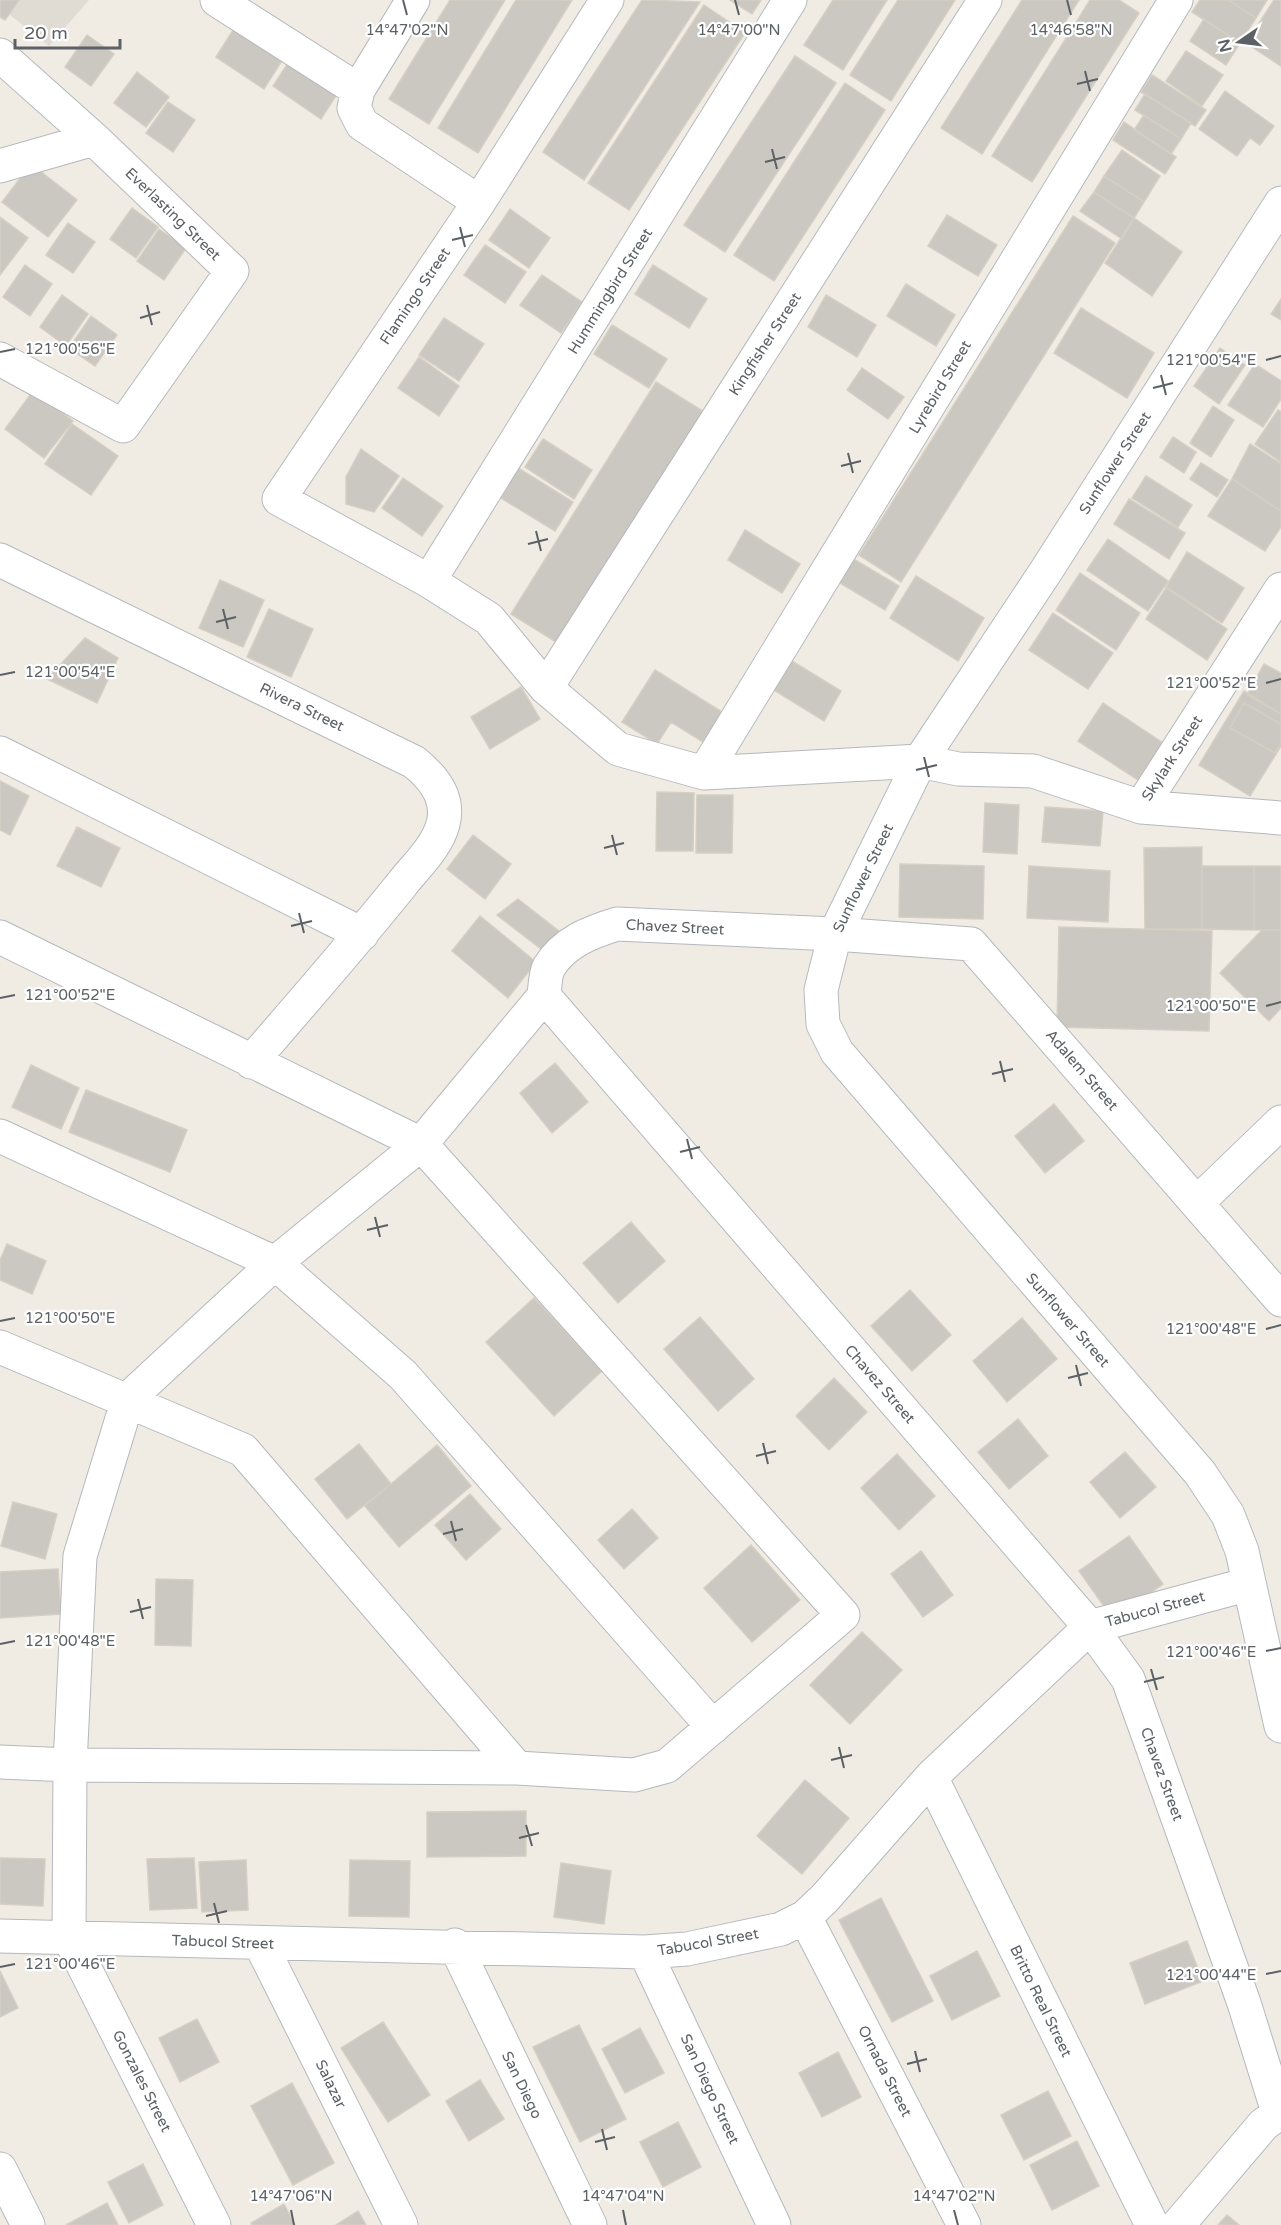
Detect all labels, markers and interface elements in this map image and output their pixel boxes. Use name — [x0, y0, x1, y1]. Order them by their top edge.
scale bar — [15, 12, 120, 50]
north arrow — [1209, 12, 1269, 72]
text: 14°47'02"N — [365, 21, 449, 39]
text: 14°47'00"N — [697, 21, 781, 39]
text: 14°46'58"N — [1029, 21, 1113, 39]
text: 20 m — [24, 22, 68, 44]
text: N — [1214, 37, 1237, 54]
street label: Everlasting Street — [122, 164, 225, 264]
street label: Hummingbird Street — [564, 224, 656, 357]
street label: Flamingo Street — [376, 244, 454, 348]
street label: Kingfisher Street — [725, 289, 805, 399]
street label: Lyrebird Street — [905, 337, 975, 437]
text: 121°00'56"E — [25, 340, 115, 358]
text: 121°00'54"E — [1166, 351, 1256, 369]
street label: Sunflower Street — [1075, 408, 1155, 518]
text: 121°00'54"E — [25, 663, 115, 681]
text: 121°00'52"E — [1166, 674, 1256, 692]
street label: Rivera Street — [257, 679, 347, 735]
street label: Skylark Street — [1138, 712, 1206, 804]
street label: Sunflower Street — [829, 821, 897, 935]
street label: Chavez Street — [625, 915, 725, 939]
text: 121°00'52"E — [25, 986, 115, 1004]
text: 121°00'50"E — [1166, 997, 1256, 1015]
street label: Adalem Street — [1042, 1026, 1122, 1114]
street label: Sunflower Street — [1022, 1269, 1114, 1371]
text: 121°00'50"E — [25, 1309, 115, 1327]
text: 121°00'48"E — [1166, 1320, 1256, 1338]
street label: Chavez Street — [841, 1341, 919, 1427]
street label: Tabucol Street — [1103, 1587, 1207, 1631]
text: 121°00'48"E — [25, 1632, 115, 1650]
text: 121°00'46"E — [1166, 1643, 1256, 1661]
street label: Chavez Street — [1137, 1725, 1187, 1824]
street label: Tabucol Street — [656, 1924, 760, 1960]
street label: Tabucol Street — [171, 1931, 275, 1953]
street label: Britto Real Street — [1006, 1942, 1076, 2060]
text: 121°00'46"E — [25, 1955, 115, 1973]
text: 121°00'44"E — [1166, 1966, 1256, 1984]
street label: Ornada Street — [854, 2022, 916, 2120]
street label: Gonzales Street — [109, 2027, 175, 2135]
street label: San Diego Street — [677, 2031, 744, 2147]
street label: San Diego — [498, 2048, 546, 2122]
street label: Salazar — [312, 2057, 350, 2111]
text: 14°47'06"N — [249, 2187, 333, 2205]
text: 14°47'04"N — [581, 2187, 665, 2205]
text: 14°47'02"N — [912, 2187, 996, 2205]

